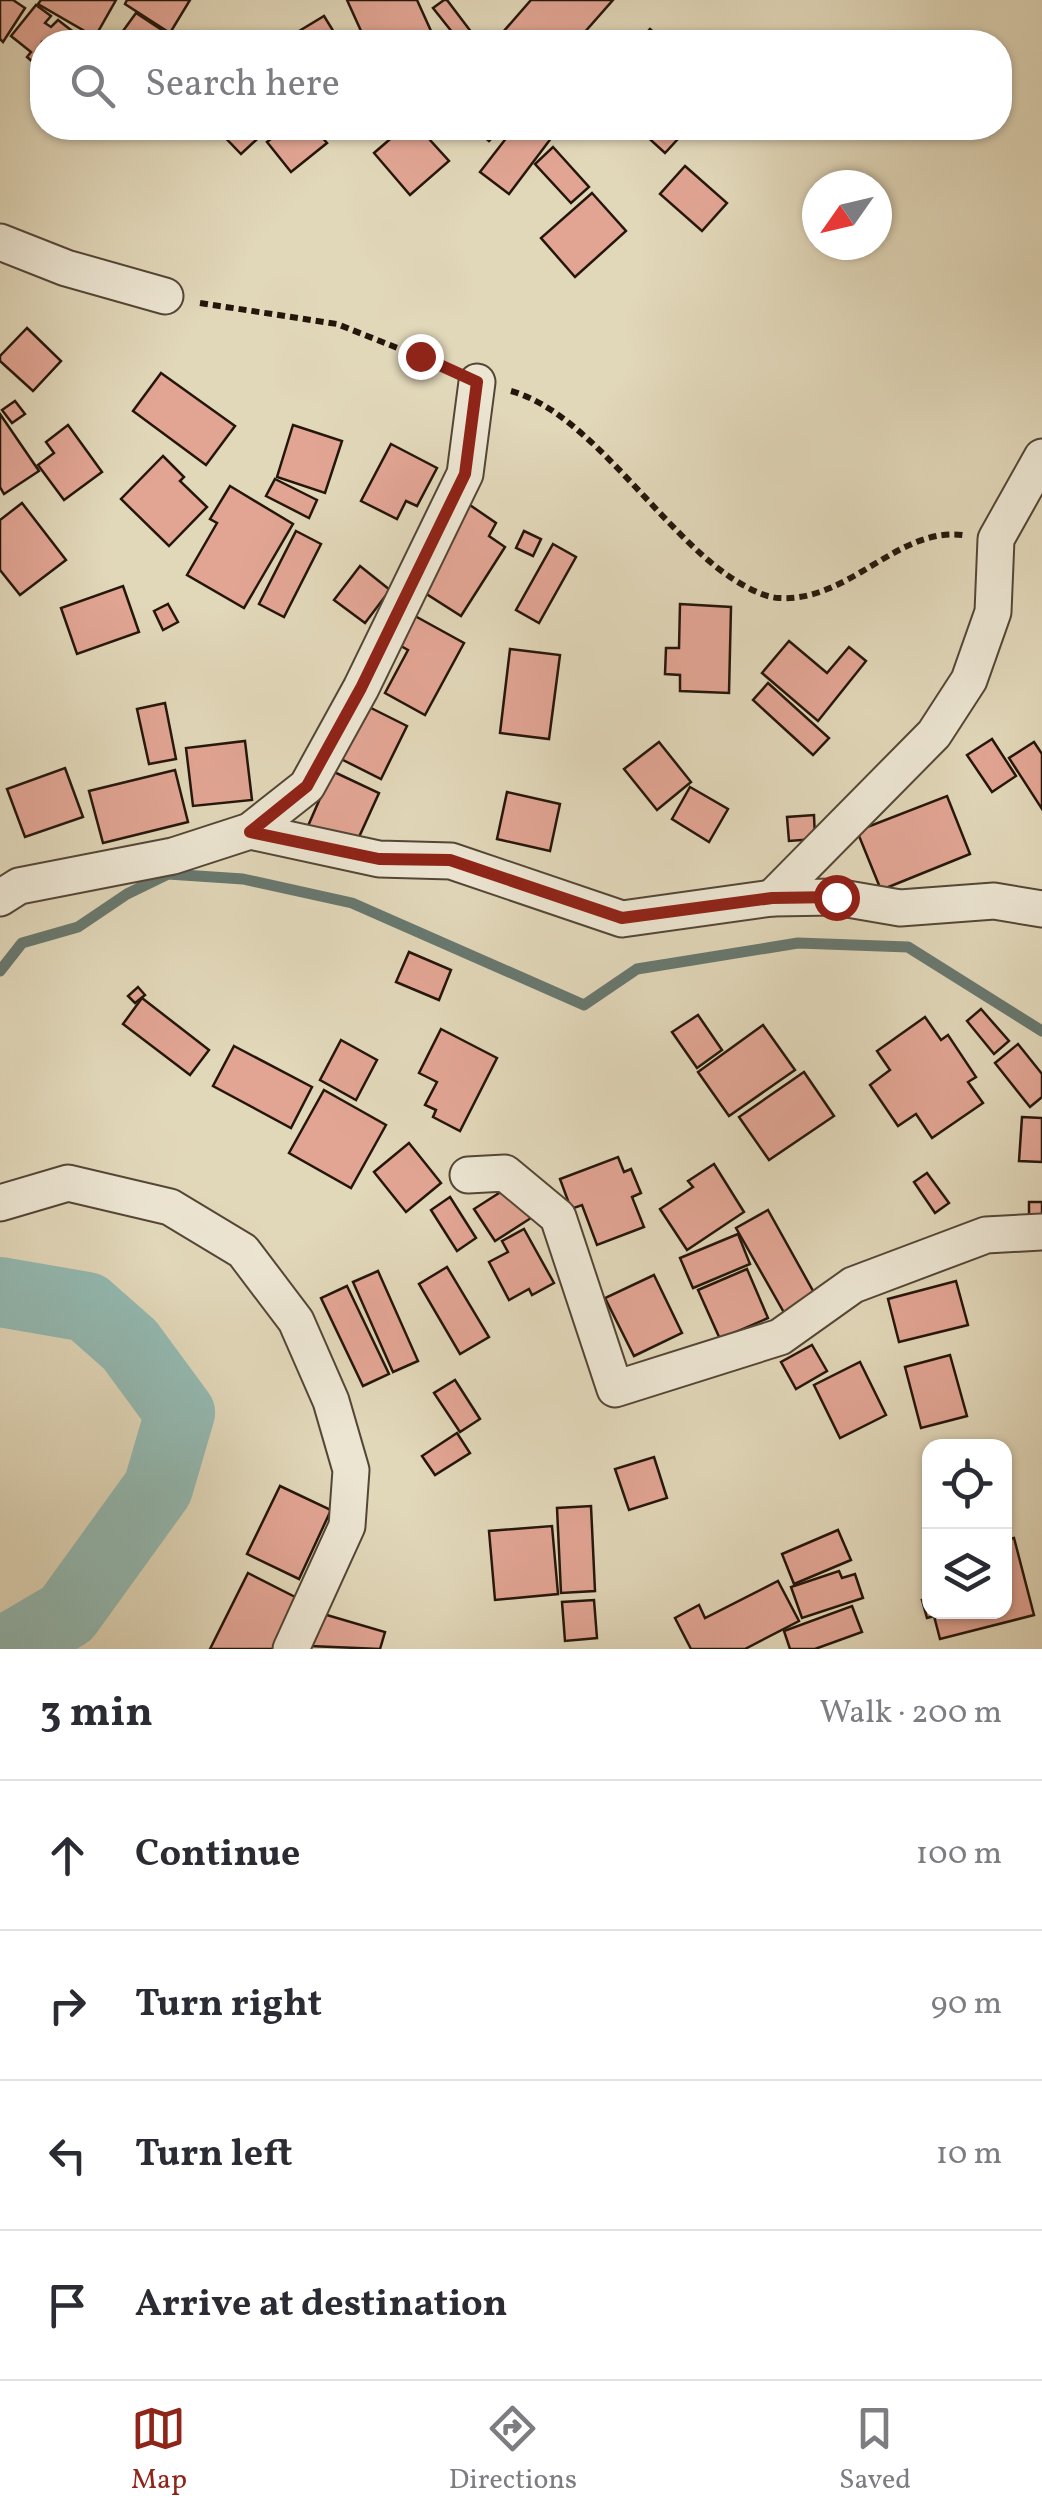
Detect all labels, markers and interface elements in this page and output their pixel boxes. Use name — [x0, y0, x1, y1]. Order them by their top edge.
search box — [30, 30, 1012, 140]
icon: search — [65, 58, 120, 113]
text: Search here — [145, 59, 340, 112]
north arrow — [802, 170, 892, 260]
route end — [398, 334, 444, 380]
route start — [814, 875, 860, 921]
map controls — [922, 1439, 1012, 1619]
button: locate — [922, 1439, 1012, 1529]
button: layers — [922, 1529, 1012, 1619]
text: 3 min — [40, 1685, 153, 1744]
text: Walk · 200 m — [819, 1692, 1002, 1736]
icon: ahead — [40, 1828, 95, 1883]
text: Continue — [135, 1829, 300, 1882]
text: 100 m — [916, 1833, 1002, 1877]
icon: right — [40, 1978, 95, 2033]
text: Turn right — [135, 1979, 322, 2032]
text: 90 m — [931, 1983, 1002, 2027]
icon: left — [40, 2128, 95, 2183]
text: Turn left — [135, 2129, 292, 2182]
text: 10 m — [936, 2133, 1002, 2177]
icon: arrive — [40, 2278, 95, 2333]
text: Arrive at destination — [135, 2279, 508, 2332]
tab: Map — [131, 2401, 187, 2500]
tab: Directions — [449, 2401, 577, 2500]
tab: Saved — [839, 2401, 911, 2500]

